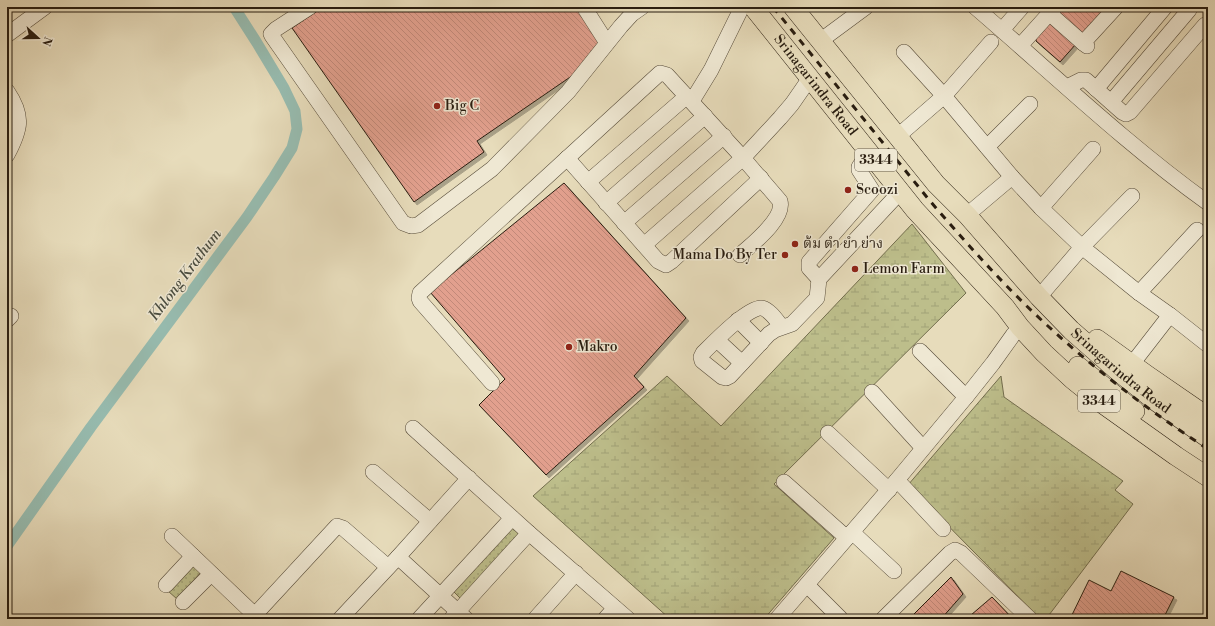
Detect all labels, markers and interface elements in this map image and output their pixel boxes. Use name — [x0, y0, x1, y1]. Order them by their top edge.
north arrow — [18, 18, 58, 58]
street label: Srinagarindra Road — [769, 31, 861, 139]
text: N — [38, 35, 54, 48]
place label: Big C — [444, 97, 479, 115]
marker: Big C — [432, 101, 442, 111]
road number: 3344 — [855, 149, 897, 171]
place label: Scoozi — [856, 181, 899, 199]
marker: Scoozi — [843, 185, 853, 195]
water label: Khlong Krathum — [144, 225, 226, 325]
place label: ต้ม ตำ ยำ ย่าง — [803, 235, 883, 253]
marker: ต้ม ตำ ยำ ย่าง — [790, 239, 800, 249]
place label: Mama Do By Ter — [673, 246, 777, 264]
marker: Mama Do By Ter — [780, 250, 790, 260]
place label: Lemon Farm — [863, 260, 945, 278]
marker: Lemon Farm — [850, 264, 860, 274]
street label: Srinagarindra Road — [1067, 325, 1174, 418]
place label: Makro — [577, 338, 618, 356]
marker: Makro — [564, 342, 574, 352]
road number: 3344 — [1078, 390, 1120, 412]

